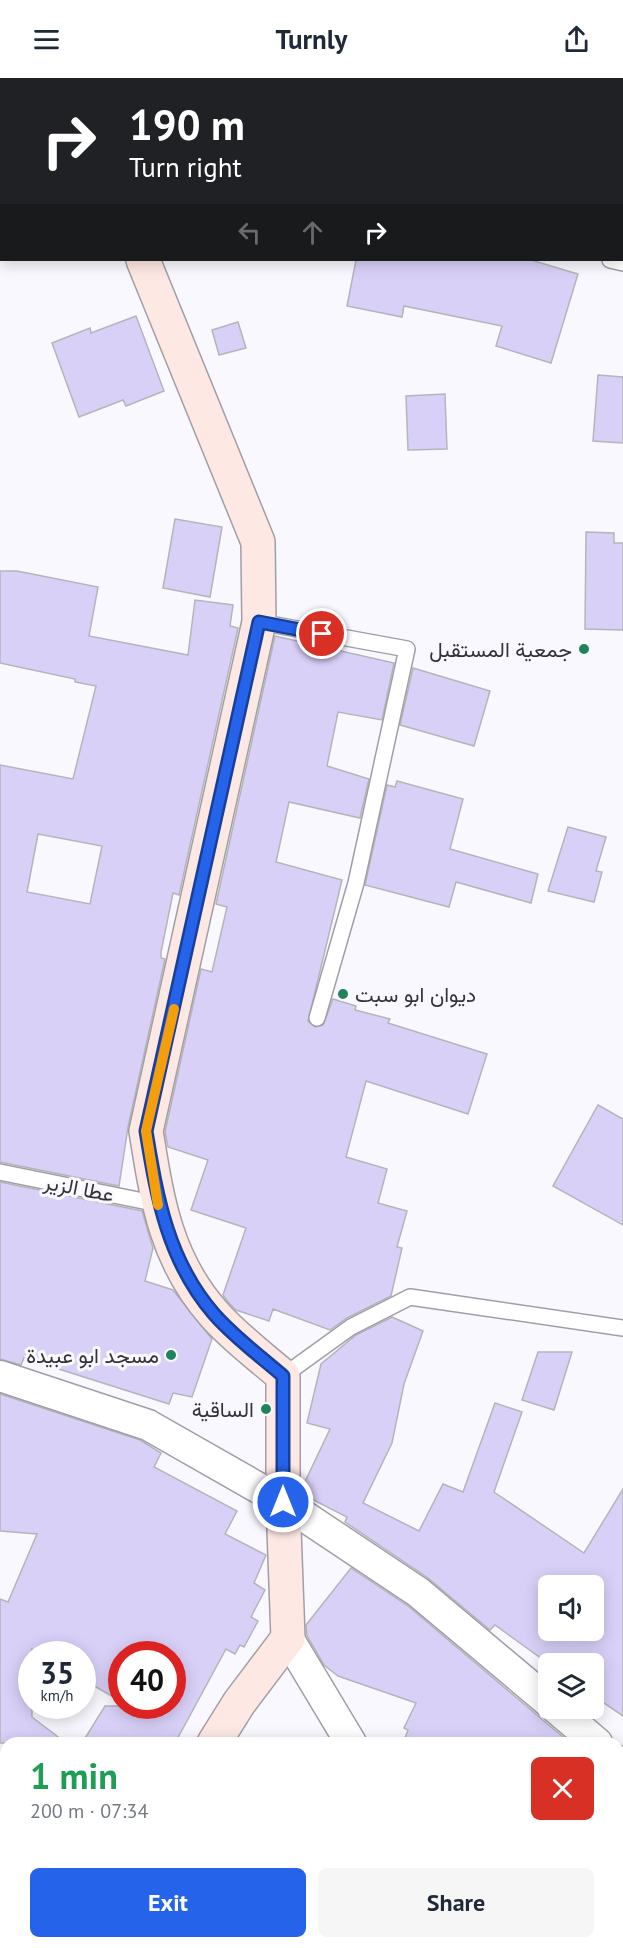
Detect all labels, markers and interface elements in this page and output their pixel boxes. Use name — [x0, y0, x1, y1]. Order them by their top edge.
text: Turnly — [275, 22, 348, 56]
icon: menu — [30, 23, 63, 56]
icon: share — [560, 23, 593, 56]
text: 190 m — [129, 97, 245, 152]
icon: right — [30, 102, 108, 180]
text: Turn right — [129, 150, 242, 184]
icon: left — [233, 216, 266, 249]
icon: ahead — [296, 216, 329, 249]
icon: right — [359, 216, 392, 249]
pin — [296, 608, 347, 659]
icon: arrive — [305, 617, 338, 650]
place label: جمعية المستقبل — [429, 636, 572, 663]
marker: جمعية المستقبل — [577, 642, 591, 656]
place label: ديوان ابو سبت — [355, 981, 476, 1008]
marker: ديوان ابو سبت — [336, 987, 350, 1001]
street label: عطا الزير — [41, 1168, 116, 1208]
place label: مسجد ابو عبيدة — [26, 1342, 159, 1369]
marker: مسجد ابو عبيدة — [164, 1348, 178, 1362]
place label: الساقية — [192, 1396, 254, 1423]
marker: الساقية — [259, 1402, 273, 1416]
position arrow — [251, 1470, 315, 1534]
map controls — [538, 1575, 604, 1719]
button: sound — [538, 1575, 604, 1641]
speed limit sign: 40 — [108, 1641, 186, 1719]
text: 35 — [40, 1653, 74, 1692]
button: layers — [538, 1653, 604, 1719]
text: km/h — [41, 1686, 73, 1705]
text: 1 min — [30, 1752, 118, 1799]
button: close — [531, 1757, 594, 1820]
text: 200 m · 07:34 — [30, 1798, 148, 1824]
button: Exit — [30, 1868, 306, 1937]
button: Share — [318, 1868, 594, 1937]

